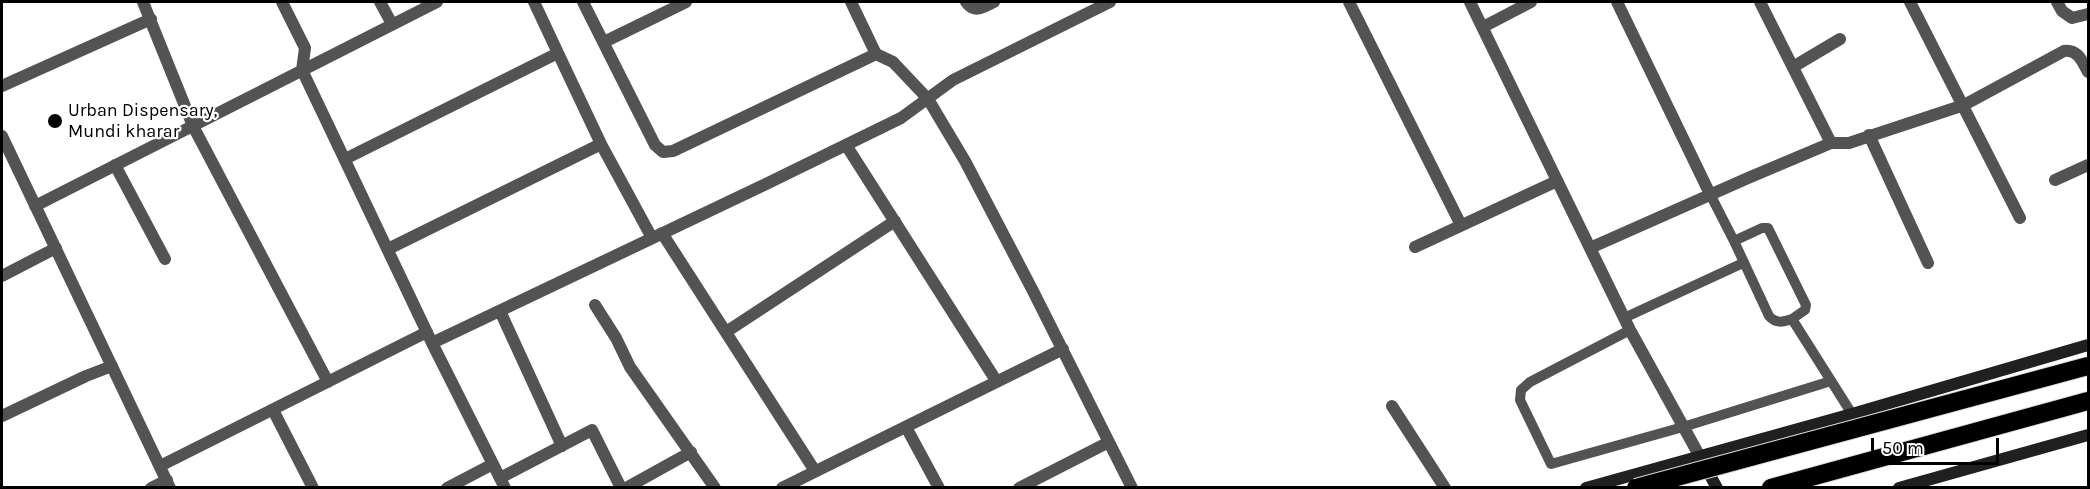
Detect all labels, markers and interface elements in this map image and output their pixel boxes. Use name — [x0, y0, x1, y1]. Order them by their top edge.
place label: Urban Dispensary, Mundi kharar — [68, 100, 217, 142]
marker: Urban Dispensary, Mundi kharar — [46, 112, 64, 130]
scale bar — [1874, 426, 2002, 464]
text: 50 m — [1882, 437, 1924, 459]

